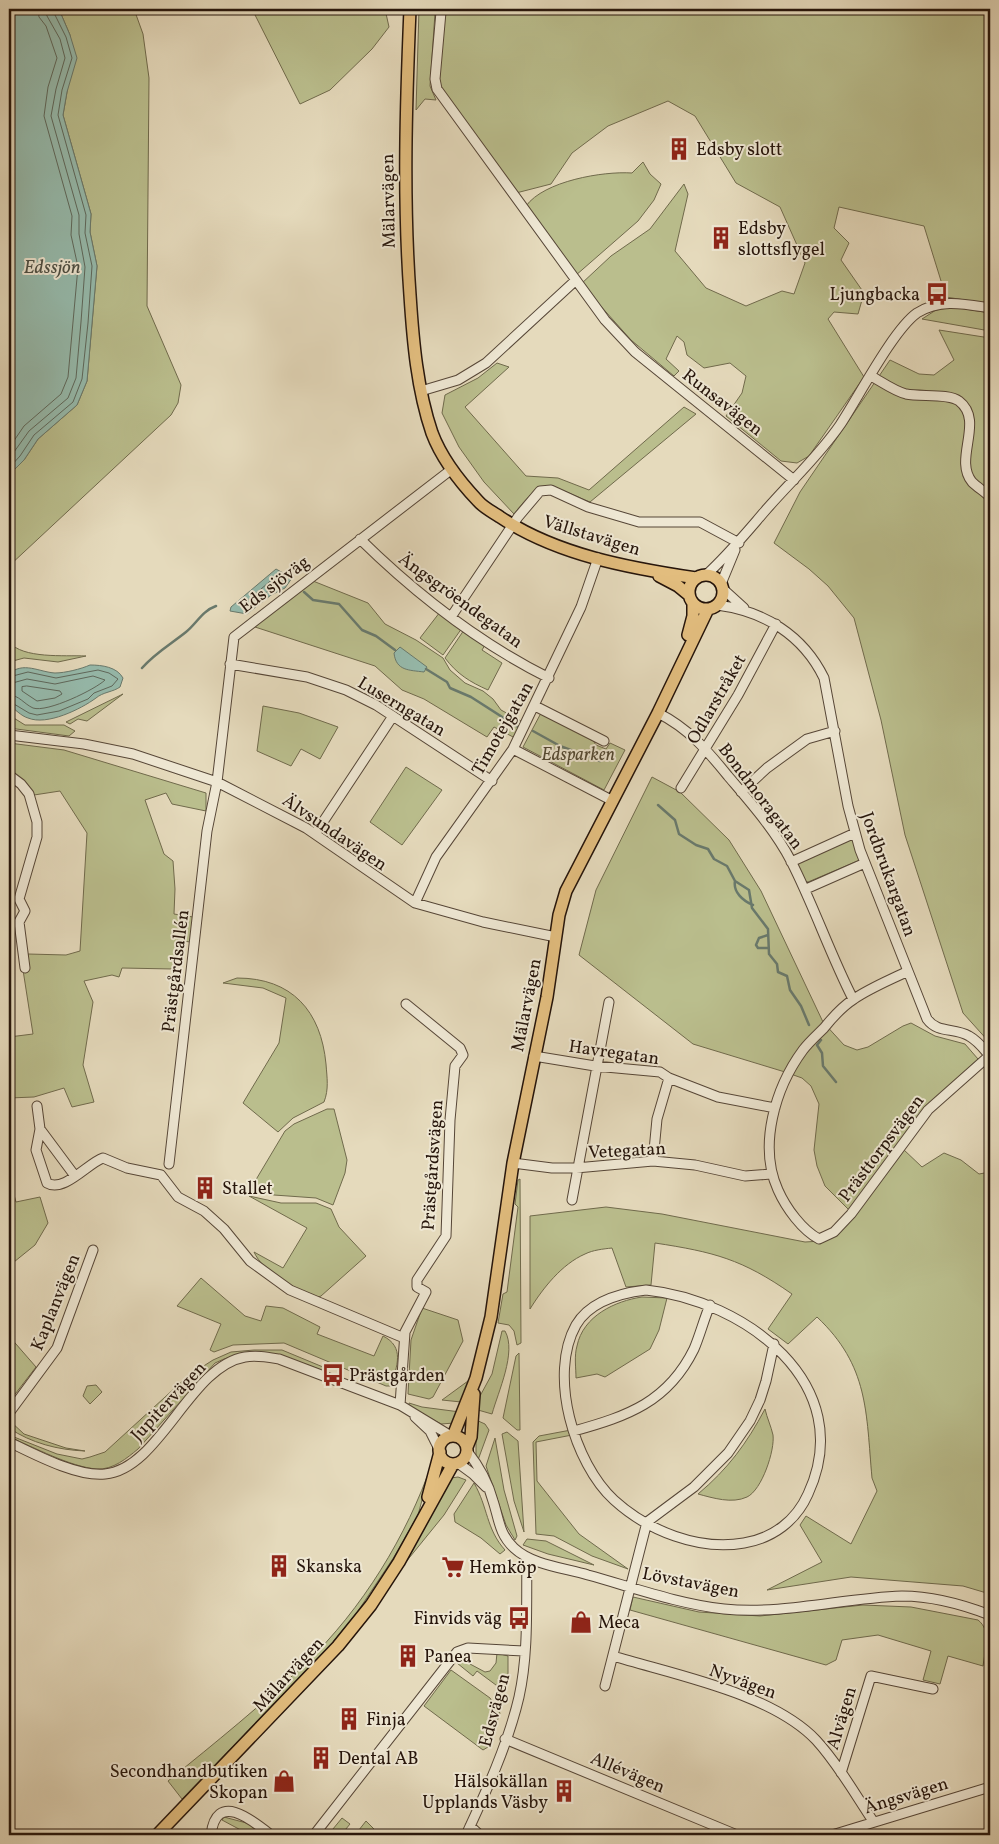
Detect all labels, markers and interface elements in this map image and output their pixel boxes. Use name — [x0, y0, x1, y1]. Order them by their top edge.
building icon: Edsby slott — [666, 136, 692, 162]
place label: Edsby slott — [696, 138, 782, 163]
street label: Mälarvägen — [376, 153, 403, 248]
place label: Edsby slottsflygel — [738, 217, 825, 263]
building icon: Edsby slottsflygel — [708, 225, 734, 251]
water label: Edssjön — [23, 255, 81, 281]
bus stop icon: Ljungbacka — [924, 281, 950, 307]
place label: Ljungbacka — [830, 283, 920, 308]
street label: Runsavägen — [676, 364, 768, 443]
street label: Vällstavägen — [540, 510, 643, 563]
street label: Ängsgröendegatan — [393, 547, 528, 655]
street label: Eds sjöväg — [235, 550, 315, 620]
street label: Odlarstråket — [681, 650, 753, 749]
street label: Luserngatan — [352, 671, 450, 744]
street label: Timotejgatan — [466, 677, 540, 780]
street label: Bondmoragatan — [711, 738, 808, 856]
park label: Edsparken — [541, 743, 615, 768]
street label: Älvsundavägen — [277, 789, 392, 878]
street label: Jordbrukargatan — [853, 809, 922, 941]
street label: Prästgårdsallén — [157, 908, 196, 1034]
street label: Mälarvägen — [506, 956, 549, 1054]
street label: Havregatan — [567, 1035, 661, 1072]
street label: Prästtorpsvägen — [833, 1090, 931, 1208]
street label: Prästgårdsvägen — [416, 1099, 451, 1231]
street label: Vetegatan — [588, 1137, 667, 1166]
building icon: Stallet — [192, 1175, 218, 1201]
place label: Stallet — [222, 1177, 273, 1202]
street label: Kaplanvägen — [26, 1250, 87, 1355]
street label: Jupitervägen — [126, 1356, 213, 1447]
bus stop icon: Prästgården — [320, 1362, 346, 1388]
place label: Prästgården — [349, 1364, 445, 1389]
building icon: Skanska — [266, 1553, 292, 1579]
supermarket icon: Hemköp — [440, 1554, 466, 1580]
place label: Skanska — [296, 1555, 362, 1580]
place label: Hemköp — [469, 1556, 536, 1581]
street label: Lövstavägen — [640, 1562, 742, 1605]
bus stop icon: Finvids väg — [506, 1605, 532, 1631]
place label: Finvids väg — [413, 1607, 502, 1632]
shop icon: Meca — [568, 1609, 594, 1635]
place label: Meca — [598, 1611, 640, 1636]
street label: Mälarvägen — [248, 1632, 331, 1718]
building icon: Panea — [395, 1643, 421, 1669]
place label: Panea — [424, 1645, 472, 1670]
street label: Nyvägen — [705, 1659, 780, 1706]
street label: Edsvägen — [474, 1671, 517, 1750]
street label: Alvägen — [821, 1683, 864, 1753]
building icon: Finja — [336, 1706, 362, 1732]
place label: Finja — [366, 1708, 406, 1733]
building icon: Dental AB — [308, 1745, 334, 1771]
street label: Allévägen — [586, 1746, 669, 1800]
place label: Dental AB — [338, 1747, 419, 1772]
place label: Secondhandbutiken Skopan — [110, 1760, 268, 1806]
shop icon: Secondhandbutiken Skopan — [271, 1768, 297, 1794]
place label: Hälsokällan Upplands Väsby — [422, 1770, 548, 1816]
street label: Ängsvägen — [861, 1772, 952, 1821]
building icon: Hälsokällan Upplands Väsby — [551, 1778, 577, 1804]

